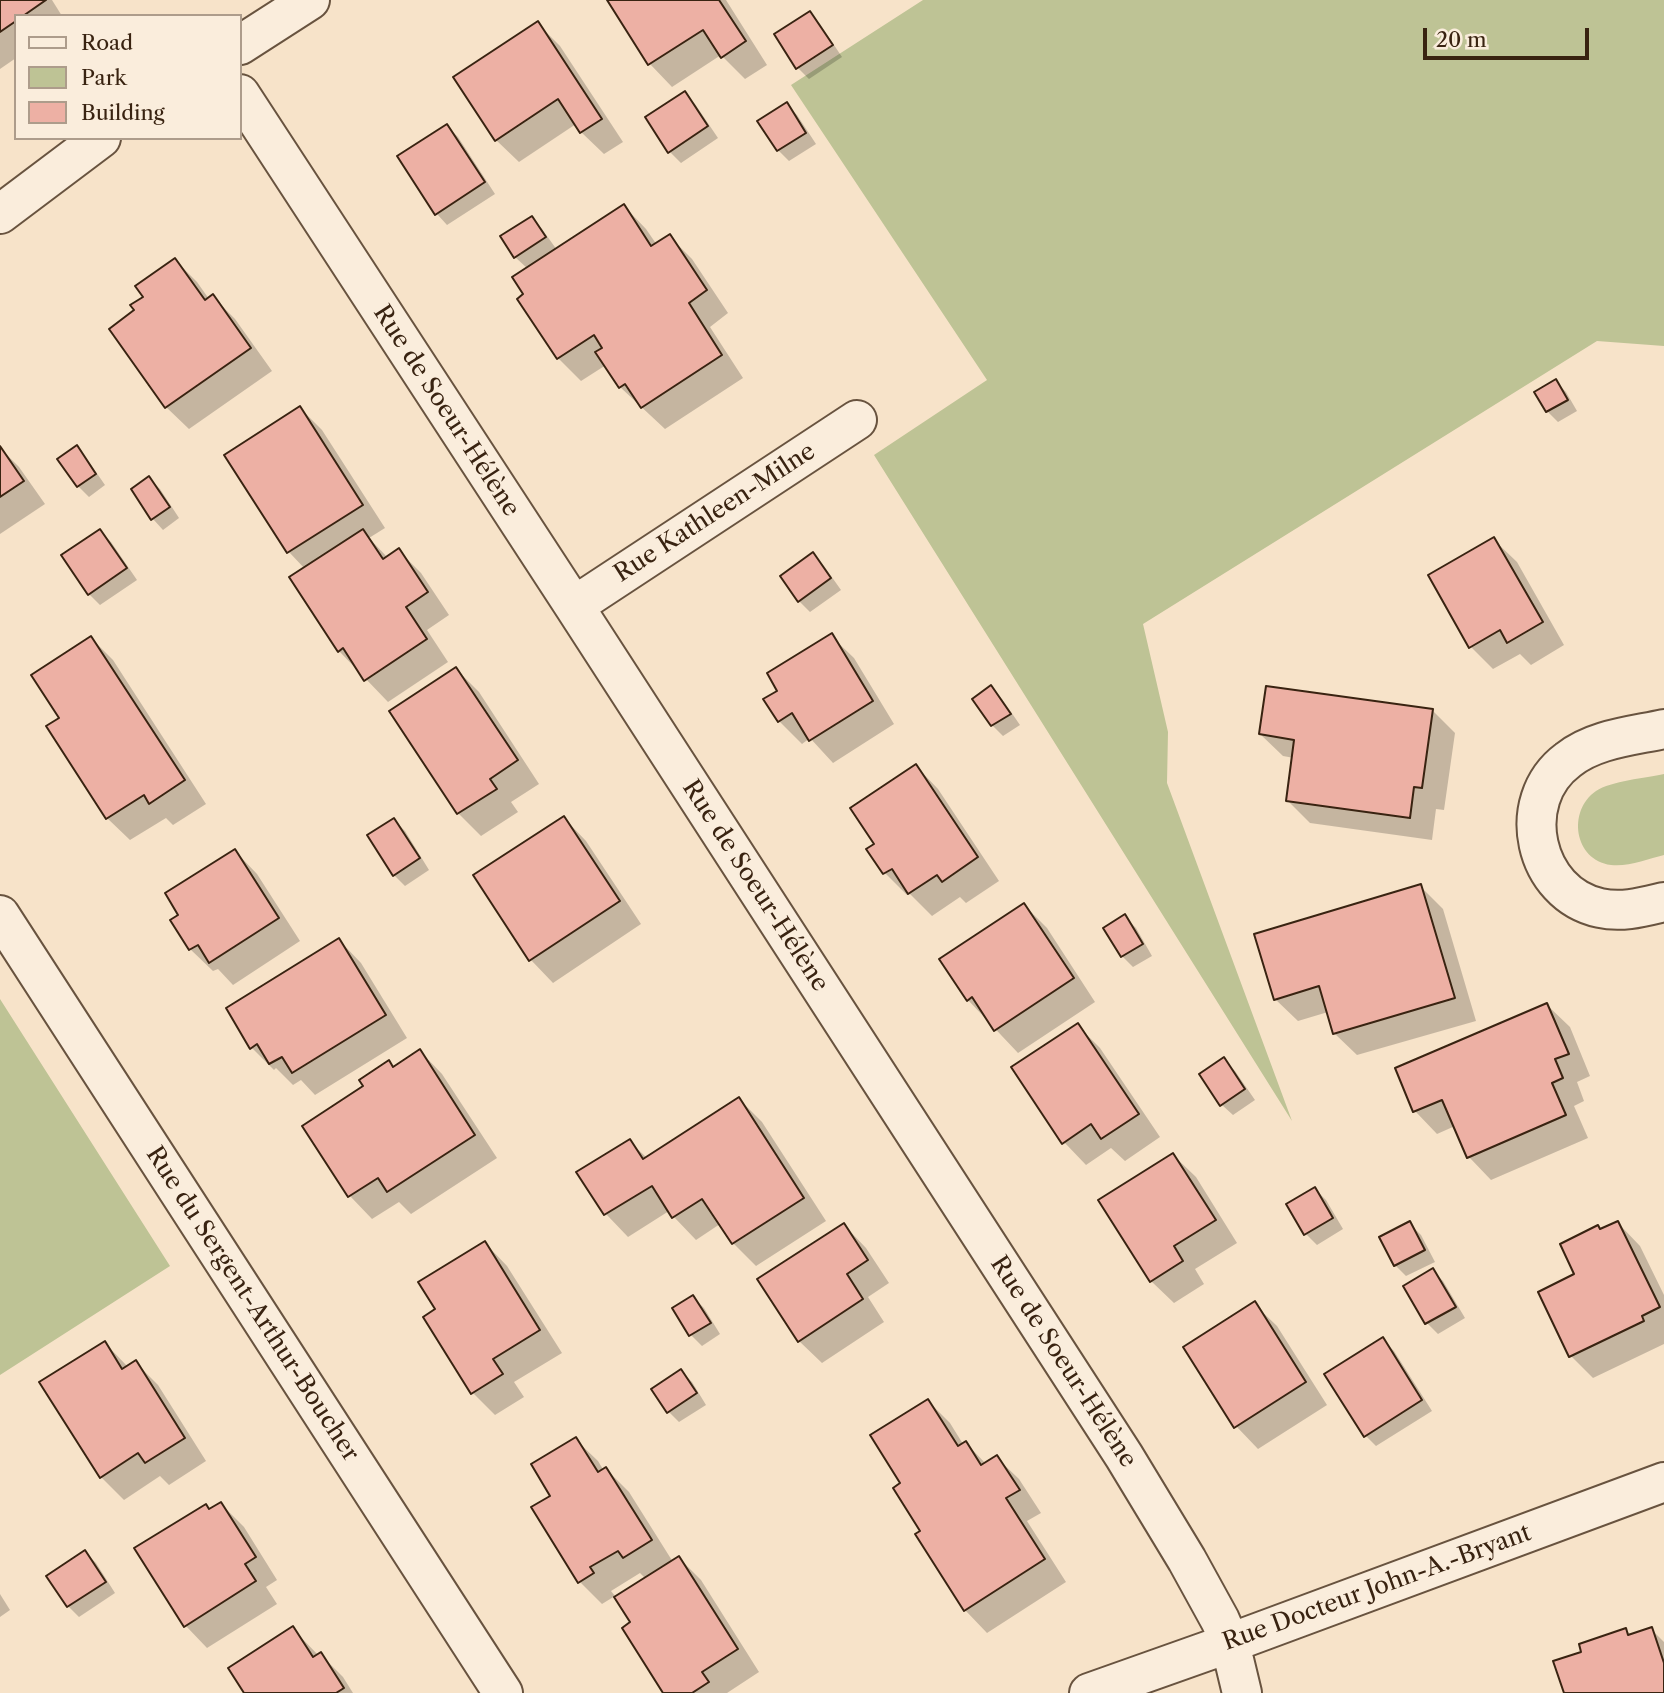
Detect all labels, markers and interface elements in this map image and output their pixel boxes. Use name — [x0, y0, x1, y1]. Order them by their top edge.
legend — [14, 14, 242, 140]
scale bar — [1426, 14, 1592, 58]
text: 20 m — [1436, 27, 1487, 52]
text: Road — [81, 30, 133, 55]
text: Park — [81, 65, 127, 90]
text: Building — [81, 100, 165, 125]
street label: Rue de Soeur-Hélène — [367, 300, 525, 522]
street label: Rue Kathleen-Milne — [609, 437, 821, 589]
street label: Rue de Soeur-Hélène — [676, 775, 834, 997]
street label: Rue du Sergent-Arthur-Boucher — [139, 1141, 365, 1467]
street label: Rue de Soeur-Hélène — [984, 1251, 1142, 1473]
street label: Rue Docteur John-A.-Bryant — [1219, 1519, 1535, 1657]

